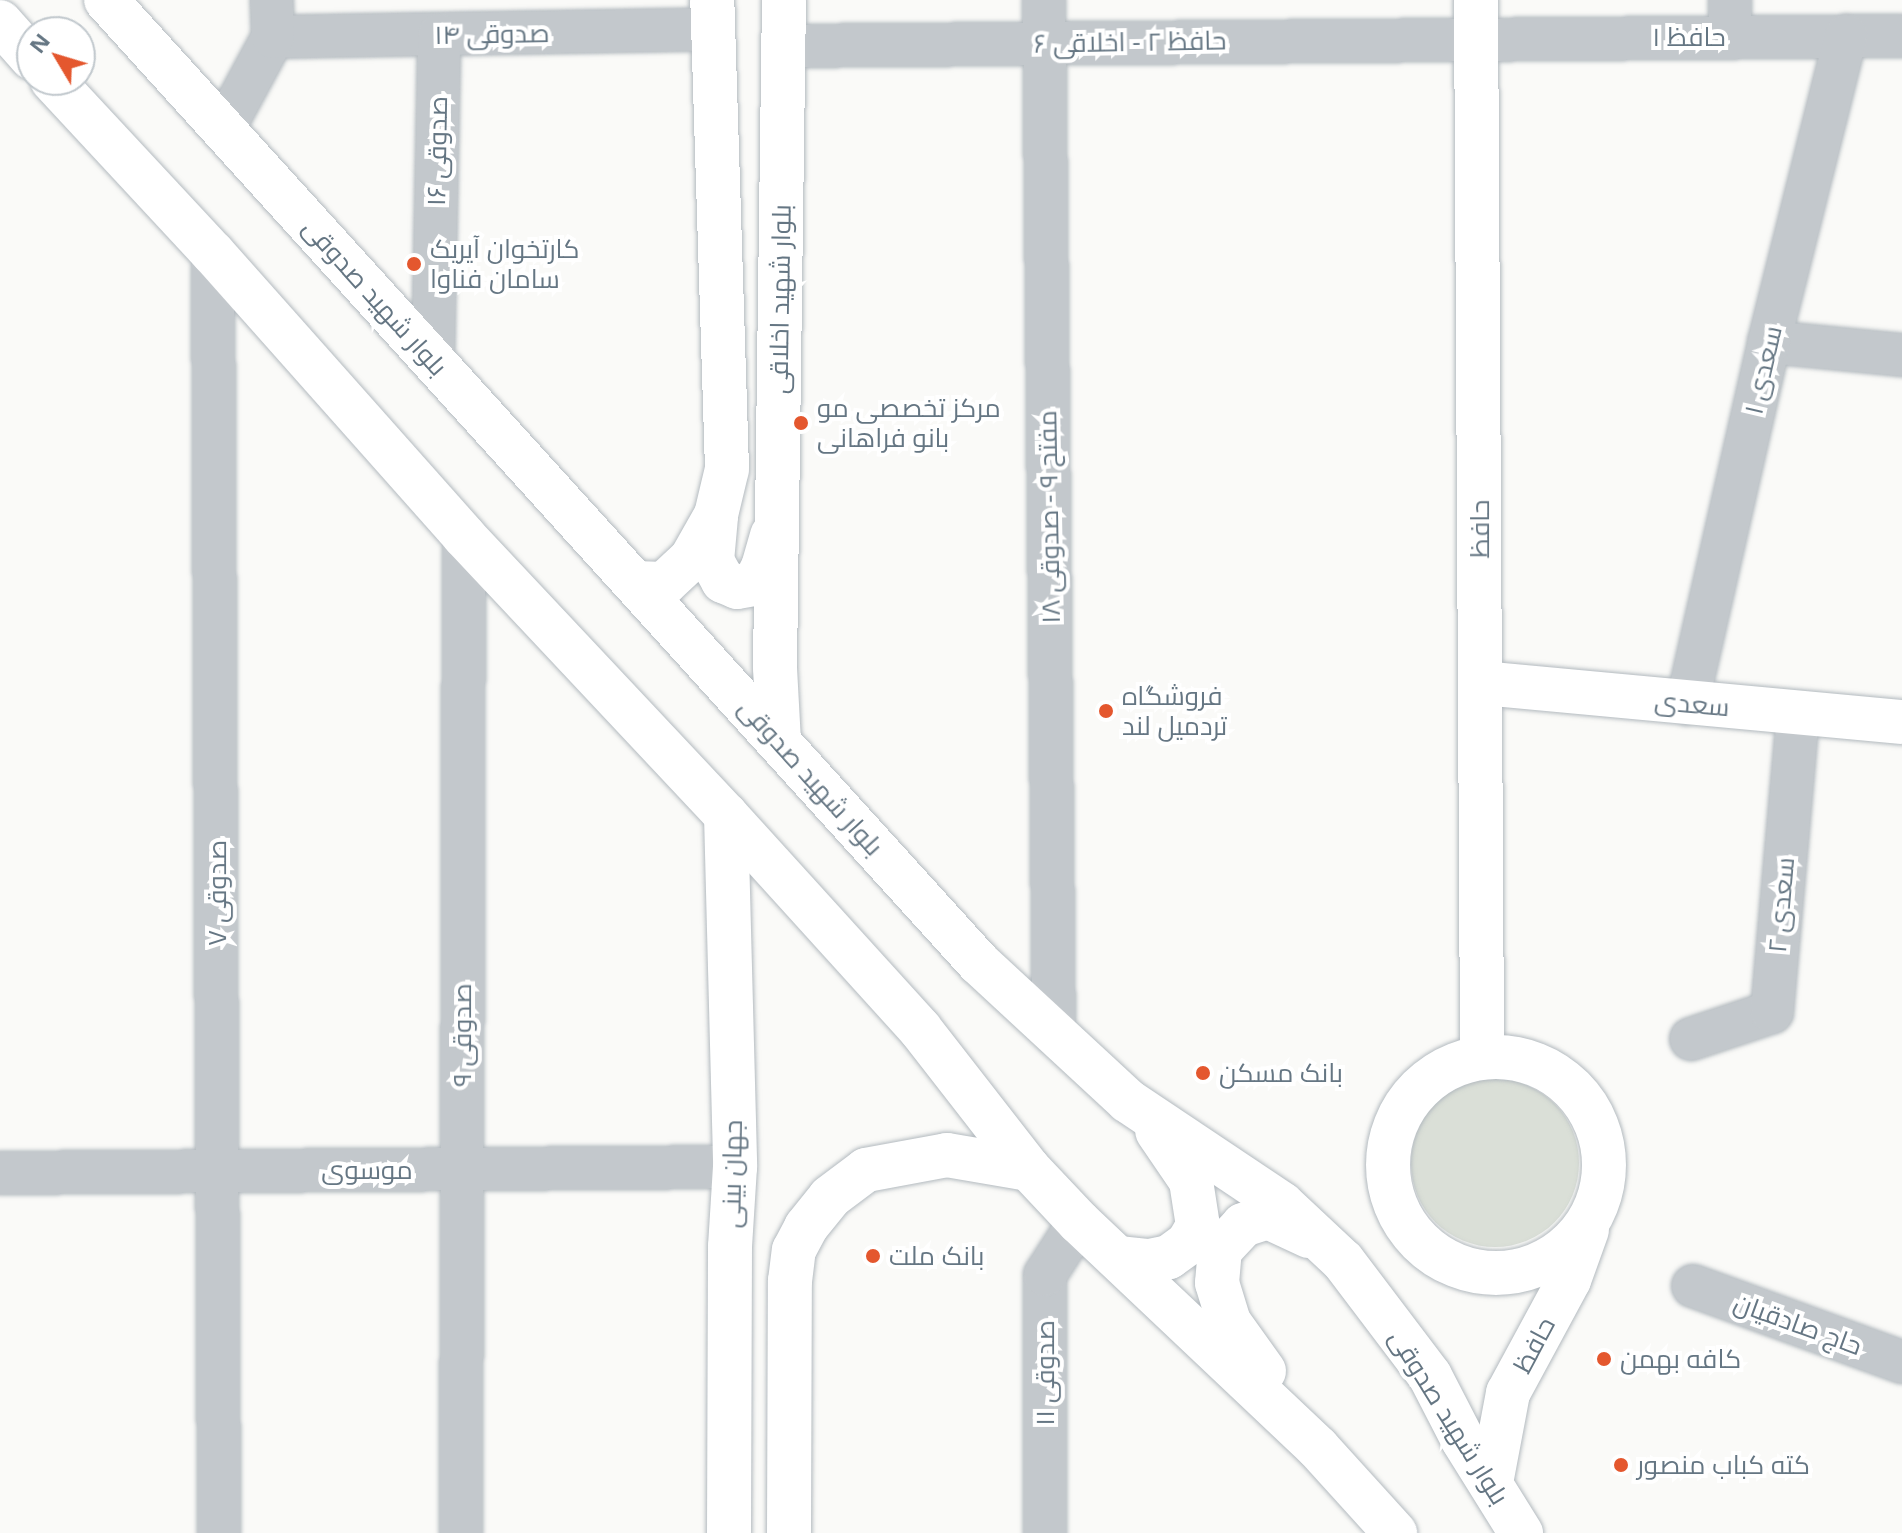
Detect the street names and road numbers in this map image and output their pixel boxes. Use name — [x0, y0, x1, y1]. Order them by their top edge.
street label: صدوقی ۱۴ — [434, 17, 550, 51]
street label: حافظ ۱ — [1652, 21, 1726, 53]
street label: حافظ ۲ - اخلاقی ۶ — [1033, 25, 1227, 59]
street label: صدوقی ۱۶ — [420, 96, 454, 206]
street label: بلوار شهید اخلاقی — [763, 204, 797, 394]
street label: بلوار شهید صدوقی — [296, 212, 454, 382]
street label: سعدی ۱ — [1738, 323, 1788, 417]
street label: مفتح ۹ - صدوقی ۱۸ — [1032, 410, 1066, 624]
street label: حافظ — [1464, 500, 1496, 558]
street label: سعدی — [1653, 685, 1731, 723]
street label: بلوار شهید صدوقی — [732, 692, 890, 862]
street label: صدوقی ۷ — [201, 840, 233, 946]
street label: سعدی ۲ — [1761, 856, 1801, 954]
street label: صدوقی ۹ — [446, 983, 478, 1087]
street label: جهان بینی — [715, 1119, 749, 1229]
street label: موسوی — [321, 1154, 413, 1186]
street label: حاج صادقیان — [1730, 1286, 1866, 1362]
street label: حافظ — [1506, 1312, 1562, 1378]
street label: صدوقی ۱۱ — [1029, 1320, 1061, 1426]
street label: بلوار شهید صدوقی — [1383, 1324, 1515, 1510]

